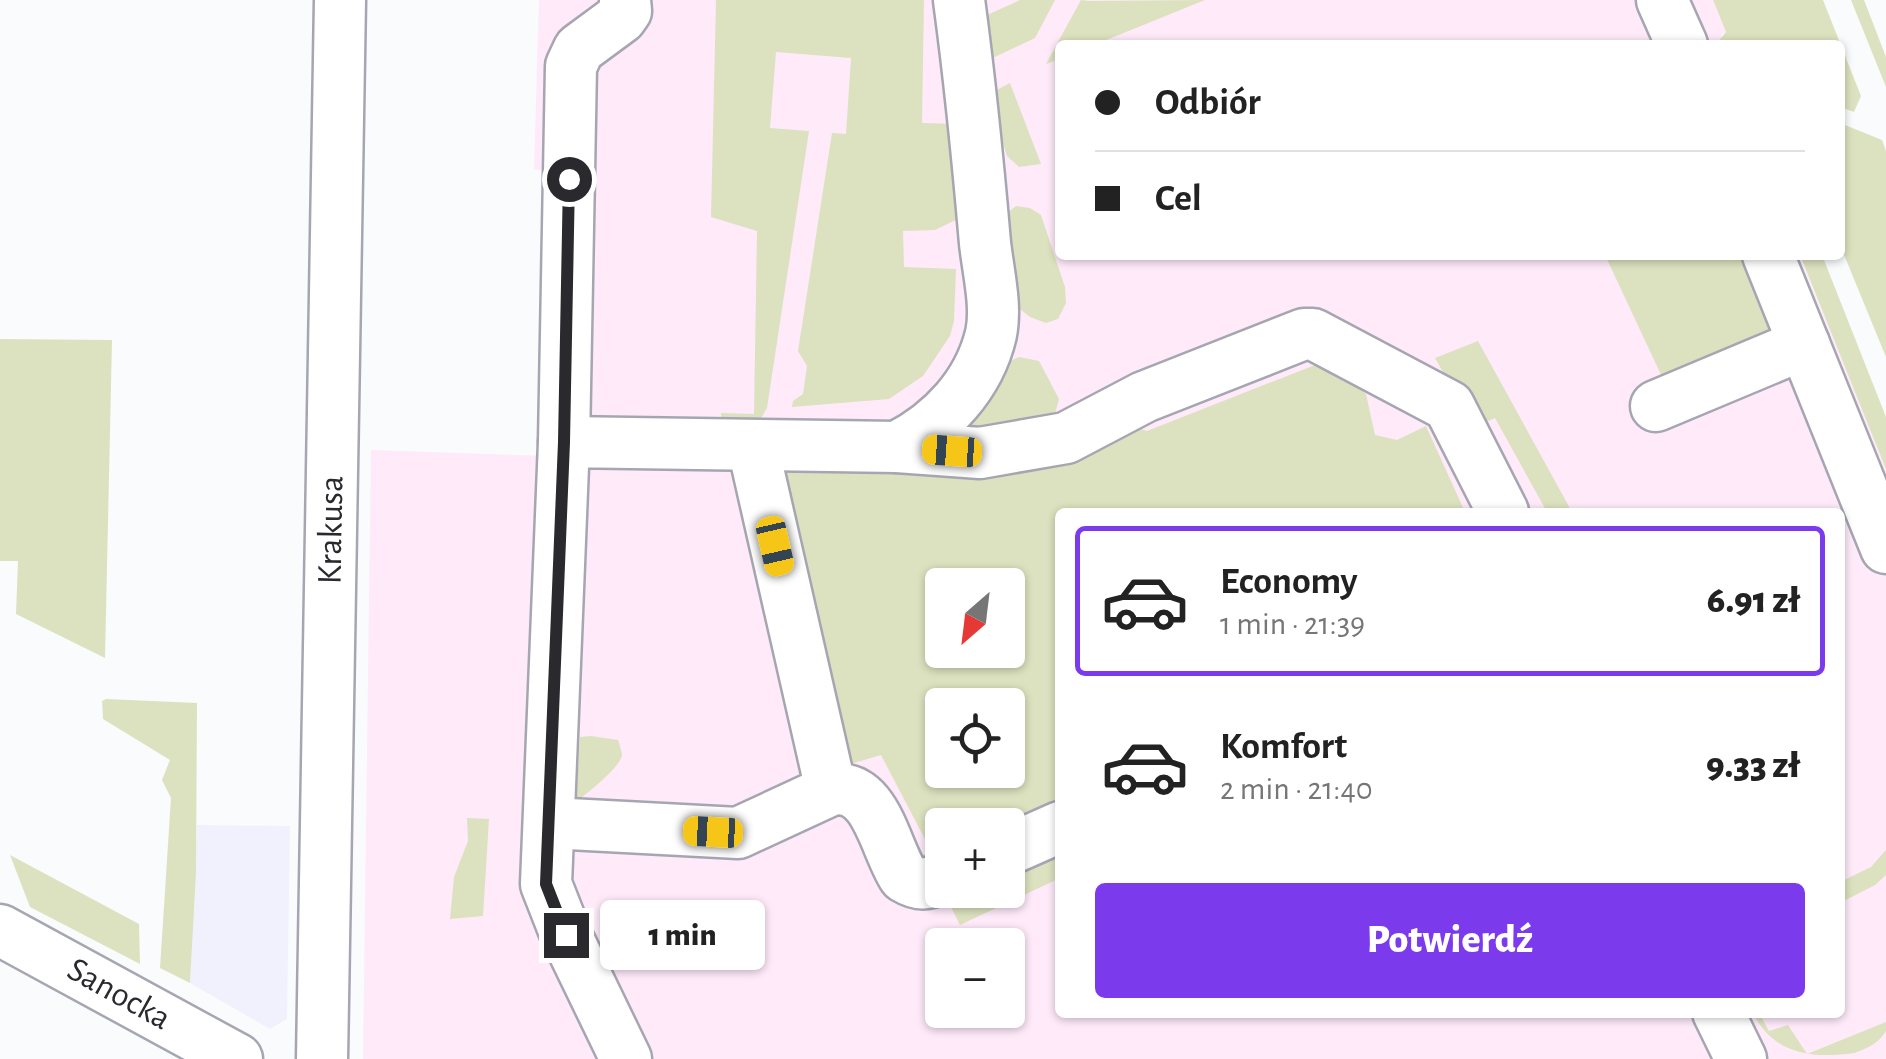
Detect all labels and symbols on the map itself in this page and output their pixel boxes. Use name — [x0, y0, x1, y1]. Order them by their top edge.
route start — [547, 157, 592, 202]
car — [921, 434, 983, 468]
street label: Krakusa — [313, 475, 349, 585]
car — [754, 513, 796, 579]
north arrow — [925, 568, 1025, 668]
car — [682, 815, 744, 849]
callout: 1 min — [601, 900, 766, 970]
route end — [544, 913, 589, 958]
street label: Sanocka — [62, 952, 176, 1036]

